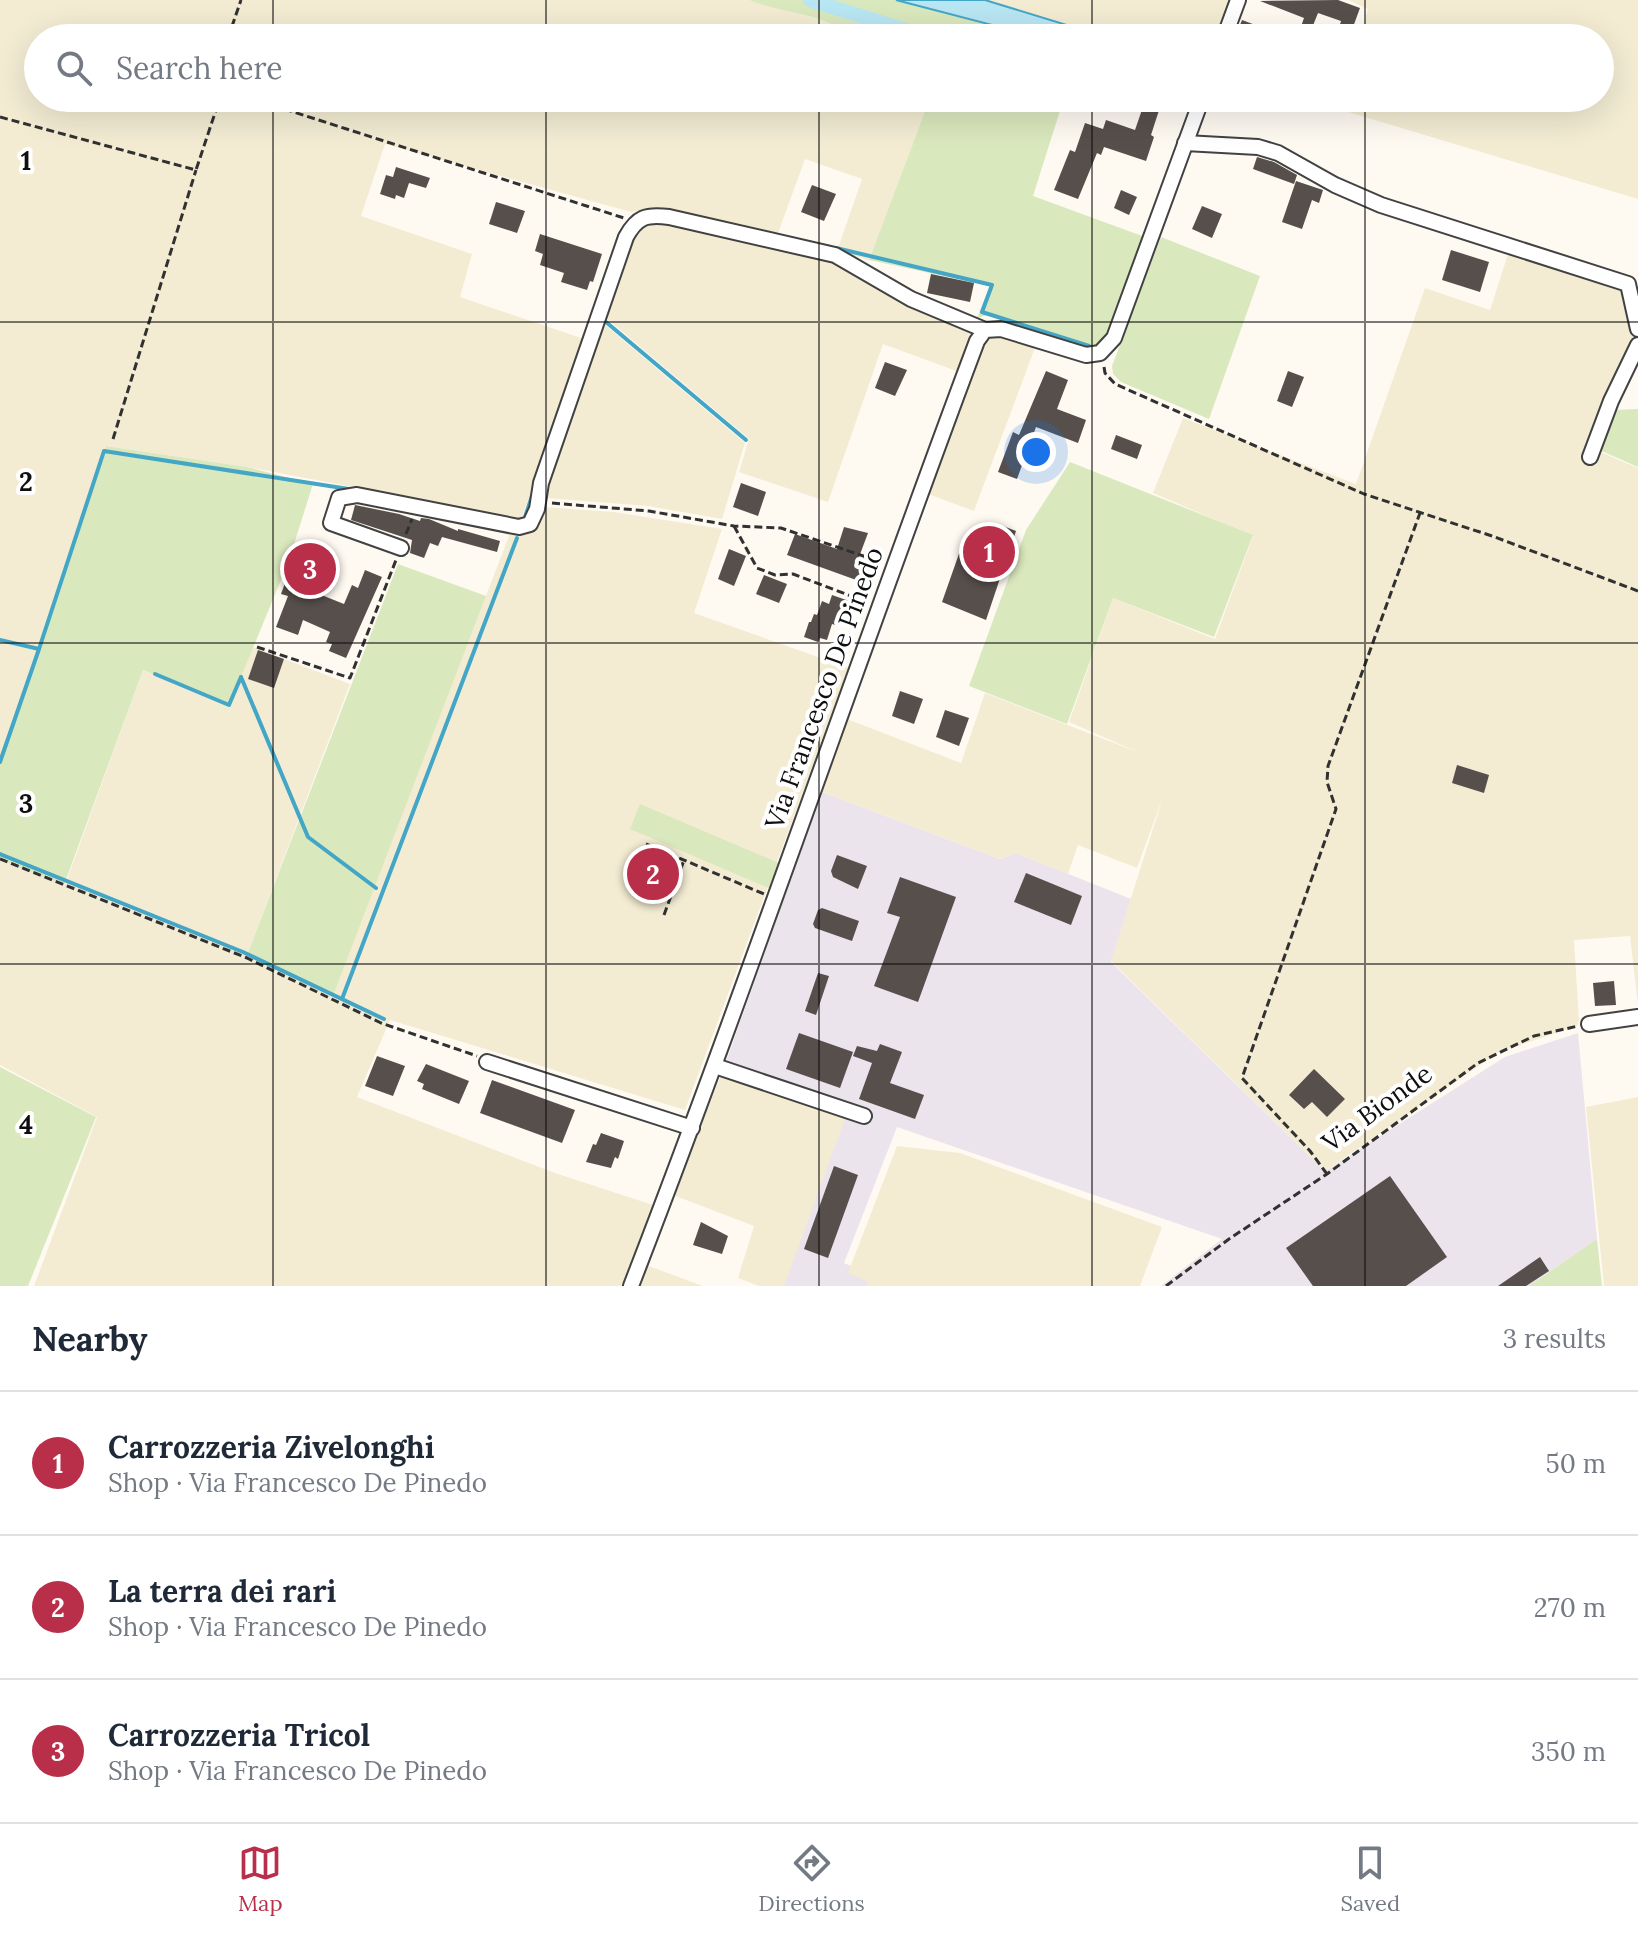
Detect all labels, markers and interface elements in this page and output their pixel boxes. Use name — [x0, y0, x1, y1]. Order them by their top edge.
search box — [24, 24, 1614, 112]
icon: search — [52, 46, 96, 90]
text: Search here — [116, 49, 283, 87]
text: 1 — [21, 144, 31, 177]
your location — [1016, 432, 1056, 472]
text: 2 — [19, 465, 33, 498]
pin: 1 — [963, 522, 1015, 582]
pin: 3 — [284, 539, 336, 599]
street label: Via Francesco De Pinedo — [757, 542, 890, 834]
text: 3 — [19, 787, 33, 820]
pin: 2 — [627, 844, 679, 904]
street label: Via Bionde — [1314, 1057, 1438, 1159]
text: 4 — [19, 1108, 33, 1141]
text: Nearby — [32, 1317, 148, 1360]
text: 3 results — [1503, 1322, 1606, 1355]
text: Carrozzeria Zivelonghi — [108, 1428, 435, 1466]
text: 1 — [53, 1447, 63, 1480]
text: 50 m — [1546, 1447, 1606, 1480]
text: Shop · Via Francesco De Pinedo — [108, 1466, 487, 1499]
text: La terra dei rari — [108, 1572, 336, 1610]
text: 2 — [51, 1591, 65, 1624]
text: 270 m — [1534, 1591, 1606, 1624]
text: Shop · Via Francesco De Pinedo — [108, 1610, 487, 1643]
text: Carrozzeria Tricol — [108, 1716, 370, 1754]
text: 3 — [51, 1735, 65, 1768]
text: 350 m — [1531, 1735, 1606, 1768]
text: Shop · Via Francesco De Pinedo — [108, 1754, 487, 1787]
tab: Map — [238, 1841, 283, 1917]
tab: Directions — [758, 1841, 865, 1917]
tab: Saved — [1341, 1841, 1400, 1917]

